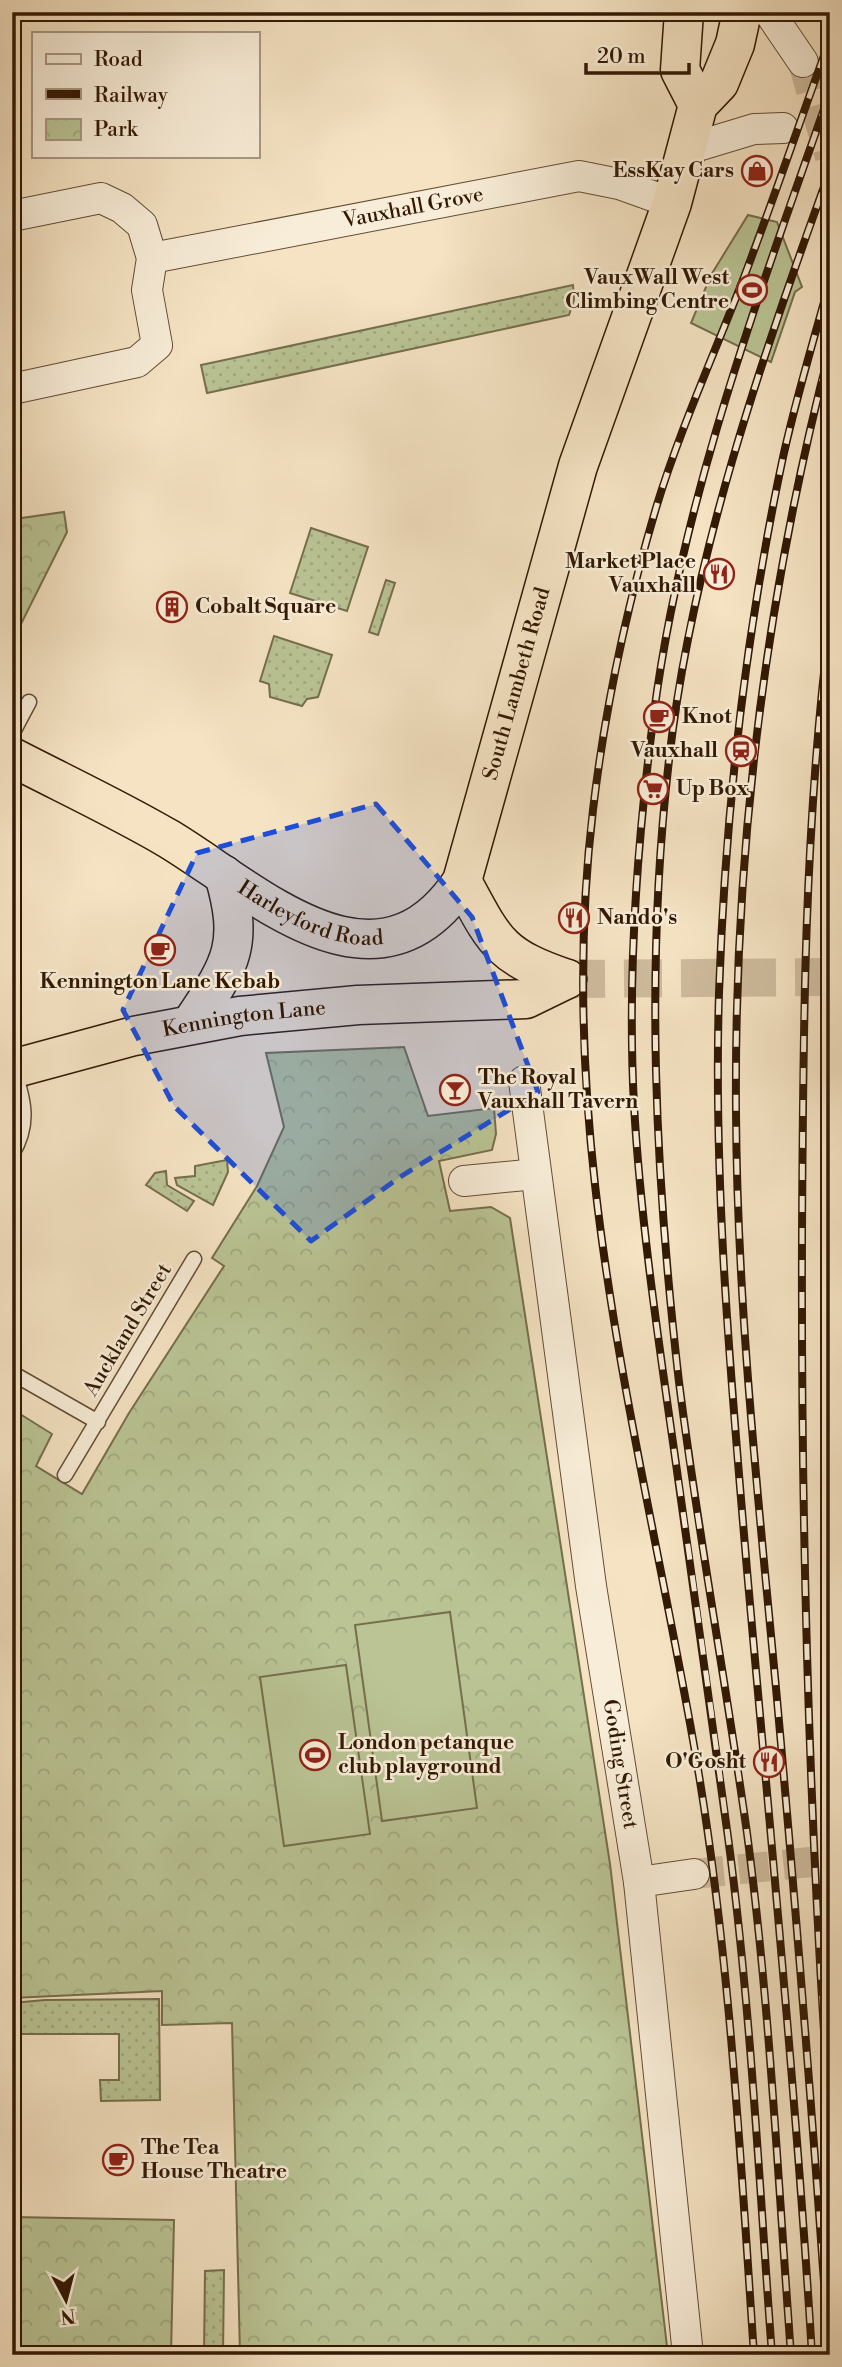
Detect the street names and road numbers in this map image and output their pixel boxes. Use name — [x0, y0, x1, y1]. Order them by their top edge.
street label: Vauxhall Grove — [340, 182, 486, 234]
street label: South Lambeth Road — [478, 584, 556, 783]
street label: Harleyford Road — [233, 875, 385, 952]
street label: Kennington Lane — [160, 995, 327, 1043]
street label: Auckland Street — [78, 1258, 178, 1402]
street label: Goding Street — [597, 1698, 643, 1832]

